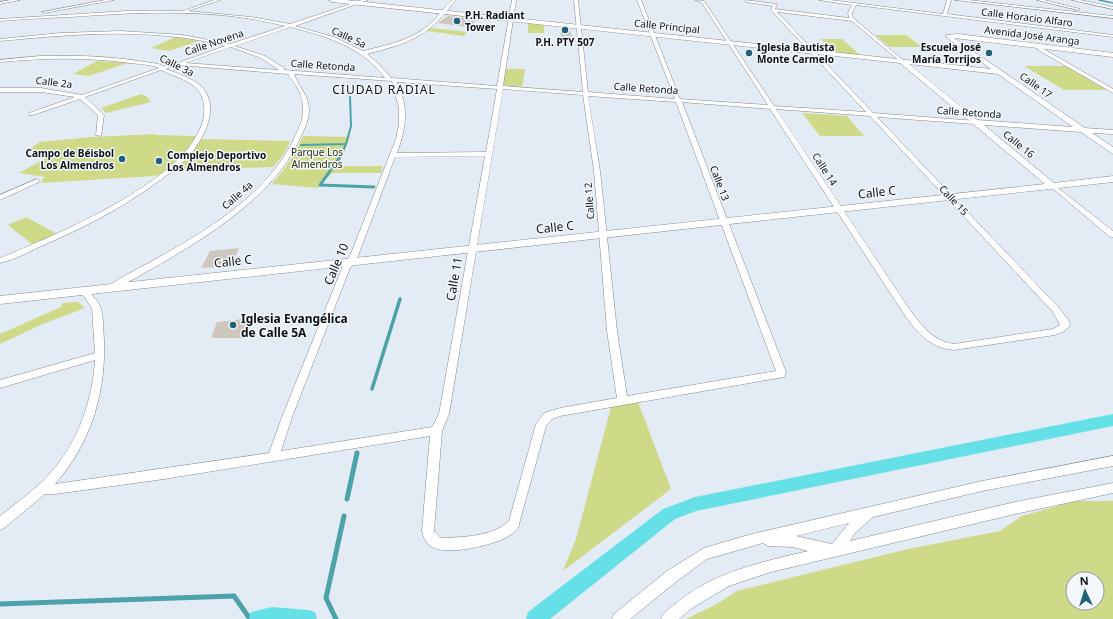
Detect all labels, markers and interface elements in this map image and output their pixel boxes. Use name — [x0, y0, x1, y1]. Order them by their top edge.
street label: Calle Horacio Alfaro — [980, 4, 1074, 30]
place label: P.H. Radiant Tower — [465, 8, 525, 34]
marker: P.H. Radiant Tower — [452, 16, 462, 26]
street label: Calle Principal — [633, 16, 701, 36]
street label: Avenida José Aranga — [984, 22, 1080, 48]
street label: Calle 5a — [329, 23, 369, 51]
street label: Calle Novena — [183, 25, 245, 59]
marker: P.H. PTY 507 — [560, 25, 570, 35]
place label: P.H. PTY 507 — [536, 35, 595, 49]
place label: Iglesia Bautista Monte Carmelo — [757, 40, 835, 66]
place label: Escuela José María Torrijos — [912, 40, 981, 66]
marker: Iglesia Bautista Monte Carmelo — [744, 48, 754, 58]
marker: Escuela José María Torrijos — [984, 48, 994, 58]
street label: Calle 3a — [157, 51, 197, 79]
street label: Calle Retonda — [290, 56, 356, 74]
street label: Calle 17 — [1017, 69, 1055, 101]
street label: Calle 2a — [35, 73, 73, 91]
street label: Calle Retonda — [613, 79, 679, 97]
district label: CIUDAD RADIAL — [332, 81, 436, 98]
street label: Calle Retonda — [936, 103, 1002, 121]
street label: Calle 16 — [1000, 127, 1038, 161]
park label: Parque Los Almendros — [291, 145, 343, 171]
place label: Campo de Béisbol Los Almendros — [26, 146, 114, 172]
place label: Complejo Deportivo Los Almendros — [167, 148, 266, 174]
street label: Calle 14 — [809, 150, 841, 188]
marker: Campo de Béisbol Los Almendros — [117, 154, 127, 164]
marker: Complejo Deportivo Los Almendros — [154, 156, 164, 166]
street label: Calle 13 — [707, 163, 733, 203]
street label: Calle 4a — [219, 178, 255, 212]
street label: Calle 12 — [581, 182, 597, 220]
street label: Calle C — [857, 182, 897, 202]
street label: Calle 15 — [936, 182, 972, 218]
street label: Calle C — [535, 217, 575, 237]
street label: Calle 10 — [320, 240, 352, 288]
street label: Calle C — [213, 251, 253, 271]
street label: Calle 11 — [442, 256, 466, 302]
place label: Iglesia Evangélica de Calle 5A — [241, 310, 348, 341]
marker: Iglesia Evangélica de Calle 5A — [228, 320, 238, 330]
north arrow — [1065, 571, 1105, 611]
text: N — [1079, 573, 1089, 588]

